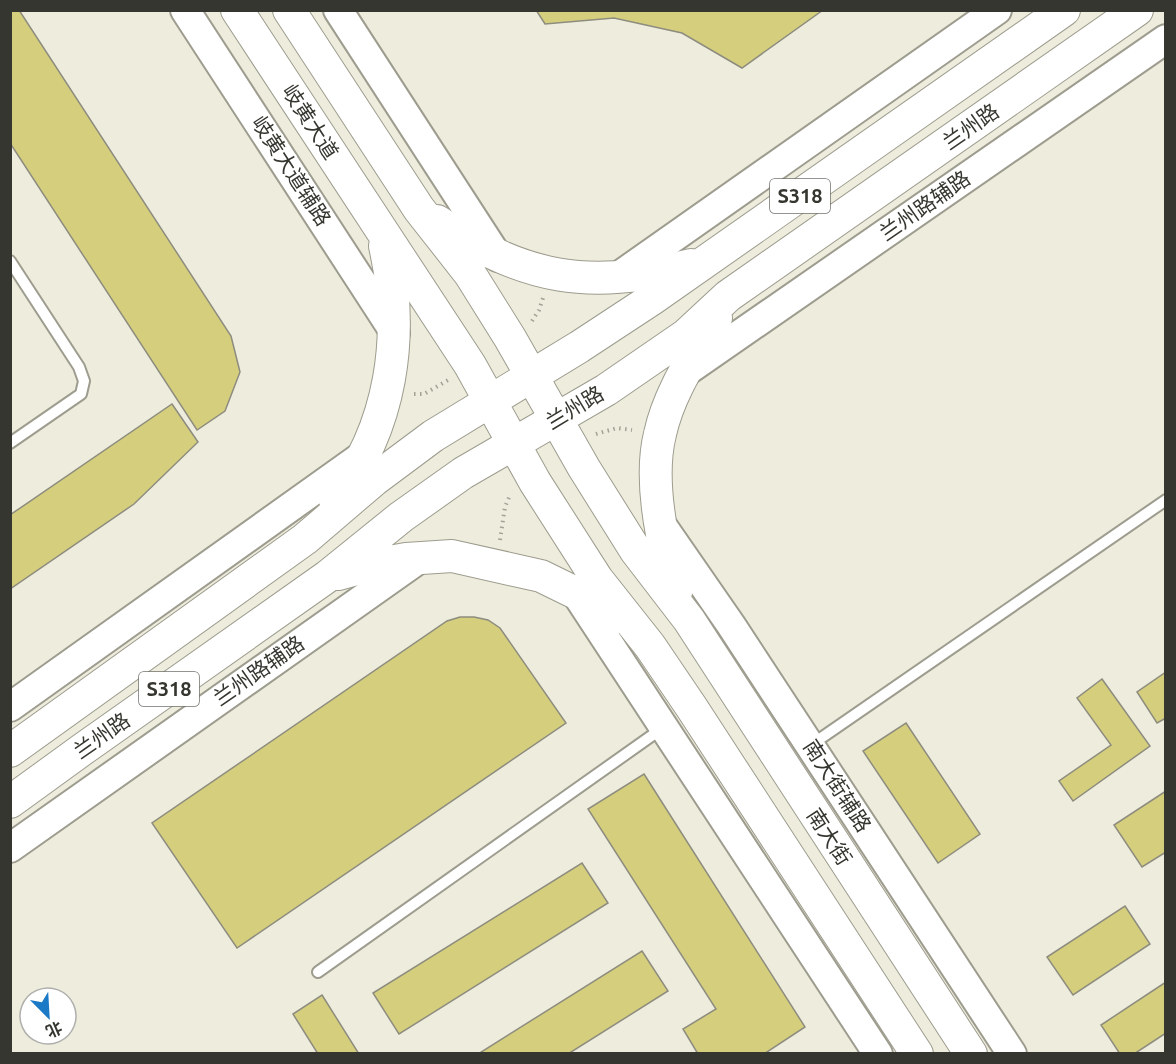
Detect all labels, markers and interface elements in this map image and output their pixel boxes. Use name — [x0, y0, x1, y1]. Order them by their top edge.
street label: 岐黄大道 — [278, 80, 344, 163]
street label: 兰州路 — [938, 98, 1003, 154]
street label: 岐黄大道辅路 — [247, 111, 336, 230]
street label: 兰州路辅路 — [875, 165, 974, 245]
road number: S318 — [770, 179, 830, 213]
street label: 兰州路 — [541, 381, 608, 434]
street label: 兰州路辅路 — [209, 630, 308, 710]
road number: S318 — [139, 672, 199, 706]
street label: 兰州路 — [69, 707, 134, 763]
street label: 南大街辅路 — [798, 735, 876, 837]
street label: 南大街 — [801, 804, 857, 870]
north arrow — [18, 986, 78, 1046]
text: 北 — [43, 1018, 65, 1041]

